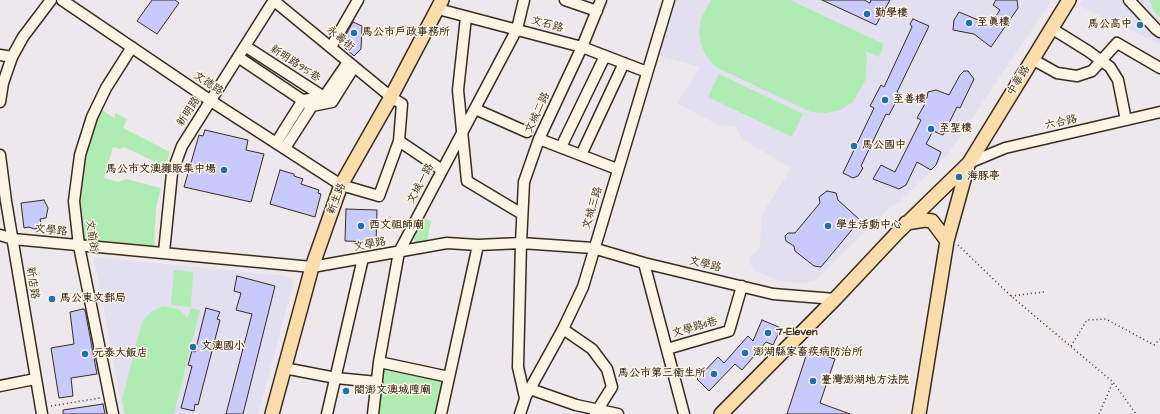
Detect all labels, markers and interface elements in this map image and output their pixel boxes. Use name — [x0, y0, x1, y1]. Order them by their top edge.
place label: 勤學樓 — [875, 7, 908, 21]
marker: 勤學樓 — [862, 9, 872, 19]
street label: 文石路 — [529, 14, 565, 36]
place label: 至真樓 — [977, 16, 1010, 30]
marker: 至真樓 — [964, 18, 974, 28]
place label: 馬公高中 — [1088, 18, 1132, 32]
marker: 馬公高中 — [1135, 20, 1145, 30]
street label: 永壽街 — [323, 23, 357, 55]
place label: 馬公市戶政事務所 — [362, 26, 450, 40]
marker: 馬公市戶政事務所 — [349, 28, 359, 38]
street label: 新明路95巷 — [267, 43, 323, 85]
street label: 中華路 — [1005, 64, 1033, 98]
street label: 文德路 — [191, 69, 225, 99]
street label: 文城二路 — [523, 90, 553, 136]
place label: 至善樓 — [893, 93, 926, 107]
street label: 新明路 — [174, 95, 204, 129]
marker: 至善樓 — [880, 95, 890, 105]
street label: 六合路 — [1043, 113, 1079, 133]
place label: 至聖樓 — [939, 122, 972, 136]
marker: 至聖樓 — [926, 124, 936, 134]
place label: 馬公國中 — [862, 139, 906, 153]
marker: 馬公國中 — [849, 141, 859, 151]
street label: 文城一路 — [405, 161, 437, 207]
place label: 馬公市文澳攤販集中場 — [106, 163, 216, 177]
marker: 馬公市文澳攤販集中場 — [219, 165, 229, 175]
place label: 海豚亭 — [967, 170, 1000, 184]
marker: 海豚亭 — [954, 172, 964, 182]
street label: 新生路 — [325, 181, 349, 217]
street label: 文城三路 — [580, 185, 606, 231]
street label: 文前街 — [82, 219, 100, 253]
place label: 西文祖師廟 — [369, 219, 424, 233]
place label: 學生活動中心 — [836, 219, 902, 233]
marker: 西文祖師廟 — [356, 221, 366, 231]
marker: 學生活動中心 — [823, 221, 833, 231]
street label: 文學路 — [34, 223, 68, 239]
street label: 文學路 — [353, 236, 387, 254]
street label: 文學路 — [687, 255, 723, 275]
street label: 新店路 — [23, 266, 41, 300]
place label: 馬公東文郵局 — [60, 292, 126, 306]
marker: 馬公東文郵局 — [47, 294, 57, 304]
street label: 文學路11巷 — [671, 315, 719, 341]
place label: 7-Eleven — [776, 326, 818, 340]
marker: 7-Eleven — [763, 328, 773, 338]
place label: 文澳國小 — [201, 340, 245, 354]
marker: 文澳國小 — [188, 342, 198, 352]
place label: 澎湖縣家畜疾病防治所 — [753, 346, 863, 360]
place label: 元泰大飯店 — [93, 347, 148, 361]
marker: 澎湖縣家畜疾病防治所 — [740, 348, 750, 358]
marker: 元泰大飯店 — [80, 349, 90, 359]
place label: 馬公市第三衛生所 — [618, 367, 706, 381]
marker: 馬公市第三衛生所 — [709, 369, 719, 379]
place label: 臺灣澎湖地方法院 — [821, 374, 909, 388]
marker: 臺灣澎湖地方法院 — [808, 376, 818, 386]
place label: 閤澎文澳城隍廟 — [354, 384, 431, 398]
marker: 閤澎文澳城隍廟 — [341, 386, 351, 396]

